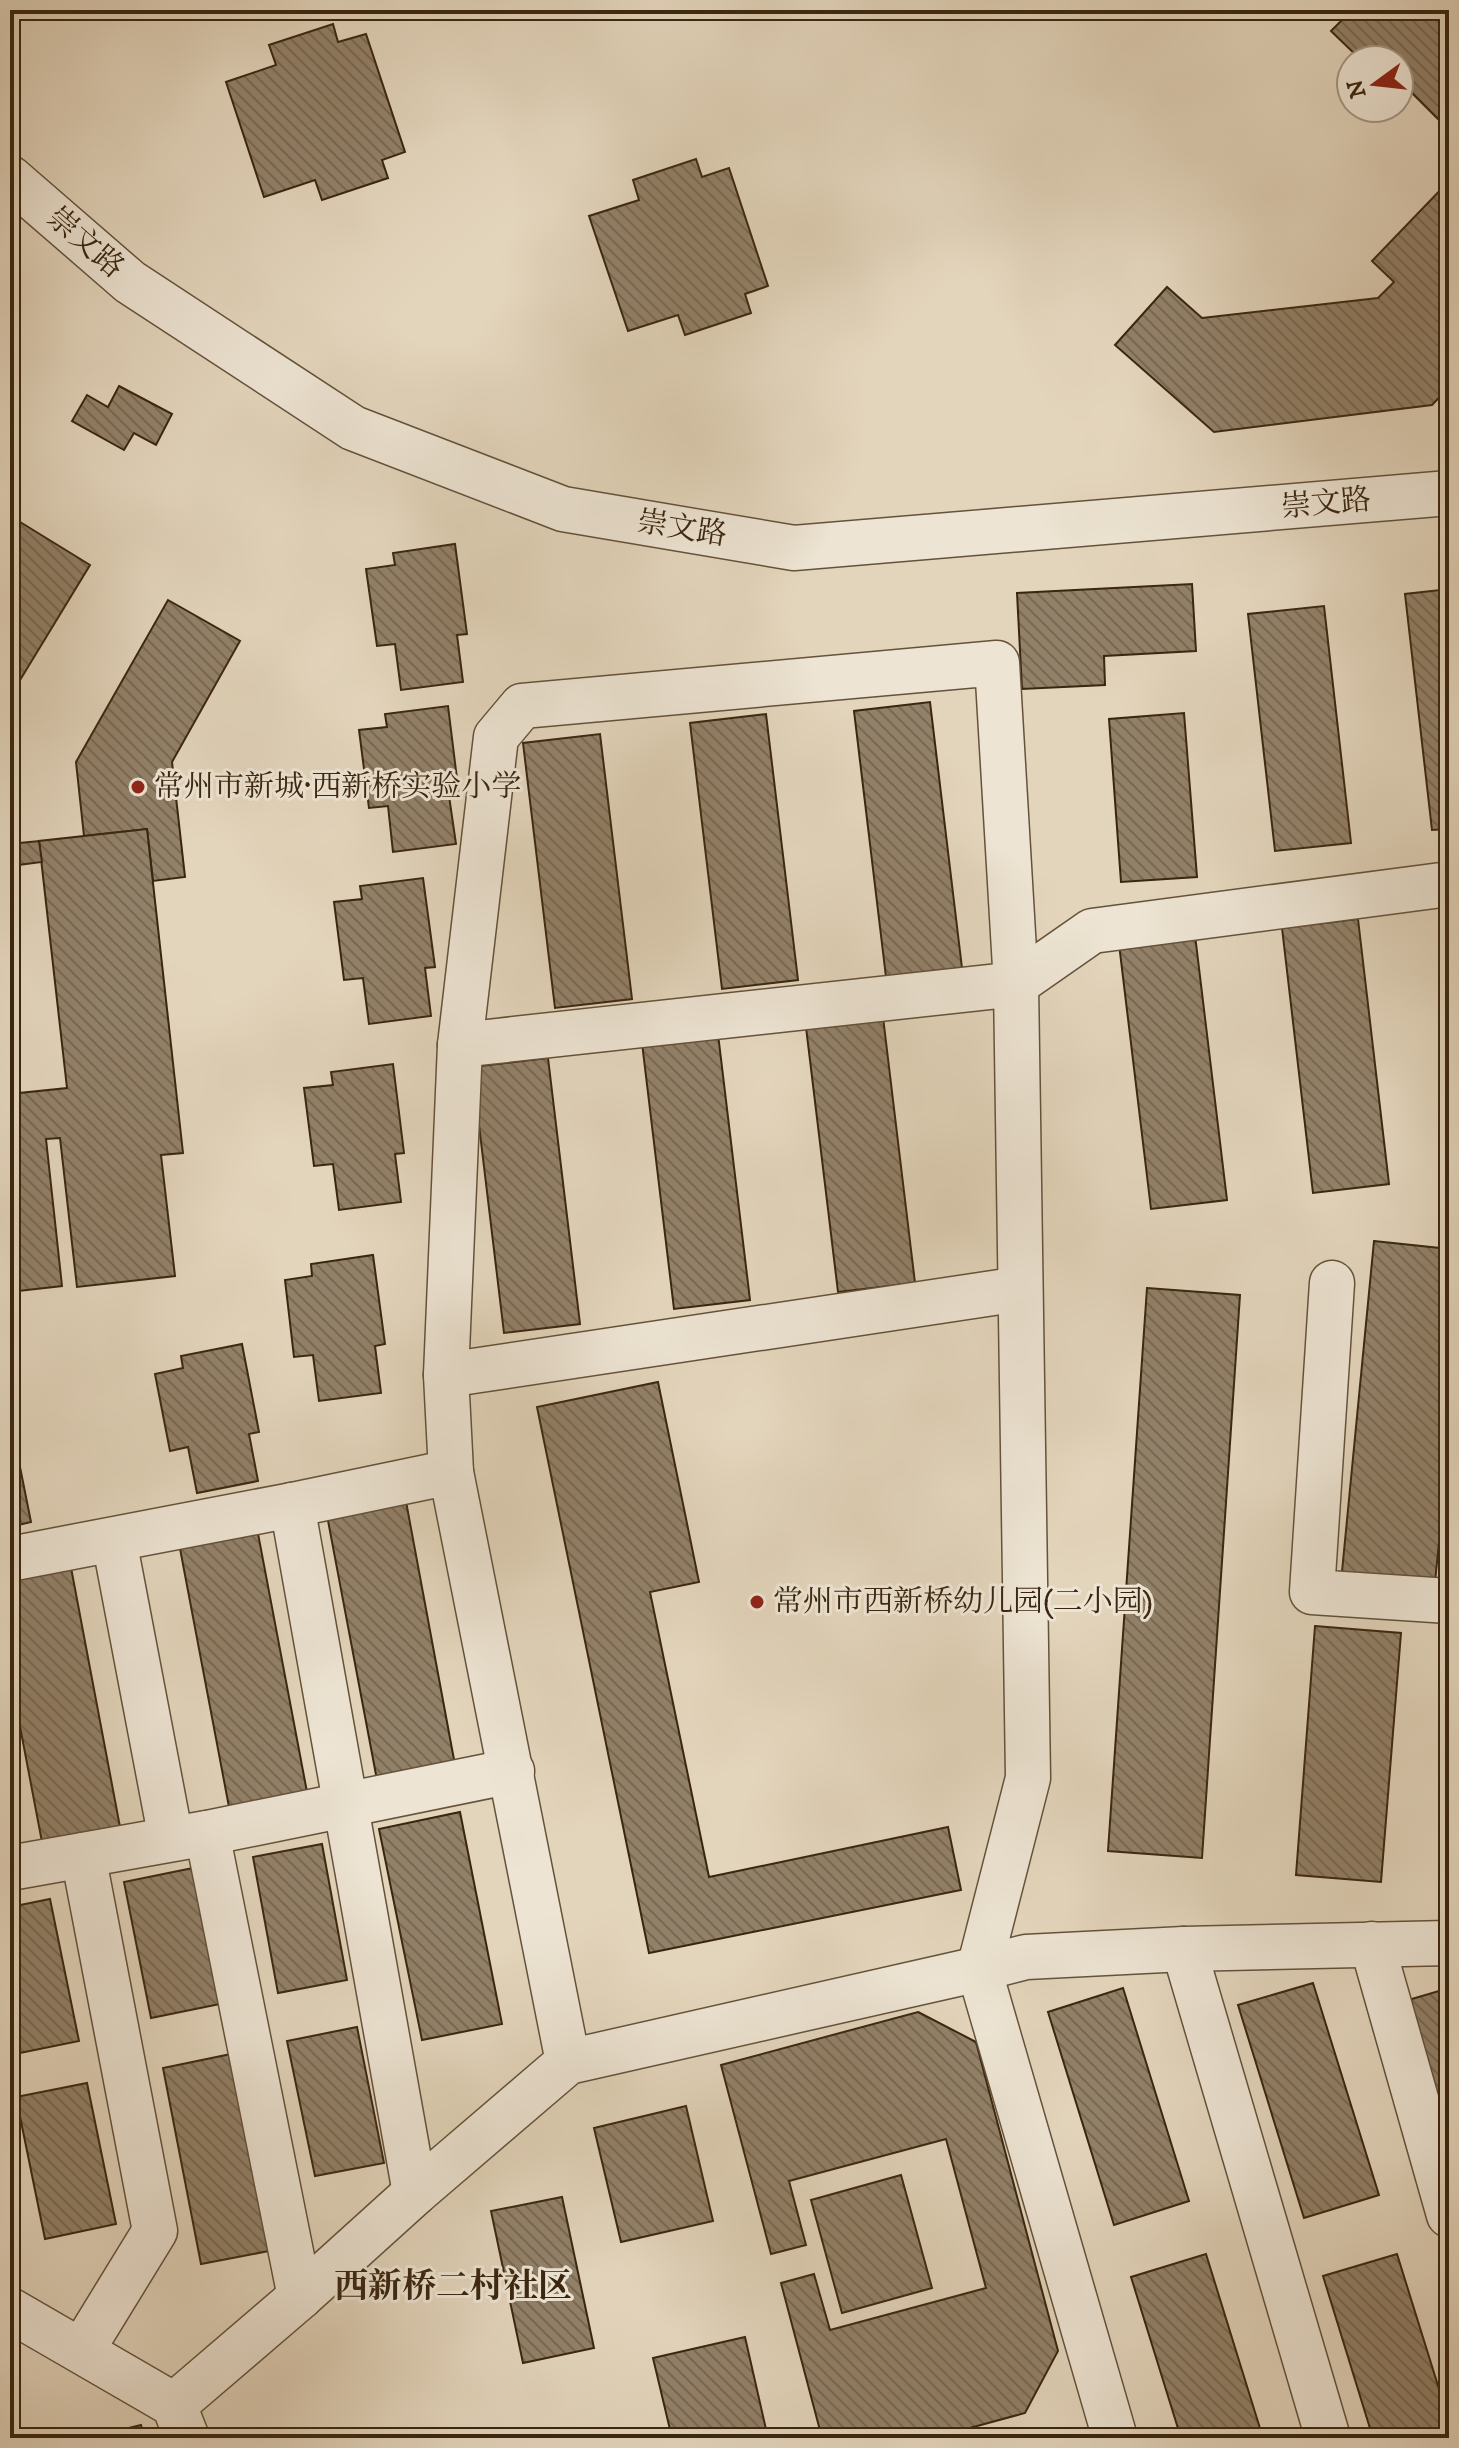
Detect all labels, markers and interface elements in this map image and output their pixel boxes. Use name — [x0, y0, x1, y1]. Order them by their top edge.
north arrow — [1335, 44, 1415, 124]
text: N — [1342, 77, 1373, 101]
street label: 崇文路 — [39, 200, 131, 286]
street label: 崇文路 — [1280, 482, 1372, 526]
street label: 崇文路 — [635, 504, 729, 554]
place label: 常州市新城·西新桥实验小学 — [154, 769, 521, 806]
marker: 常州市新城·西新桥实验小学 — [129, 778, 147, 796]
place label: 常州市西新桥幼儿园(二小园) — [773, 1584, 1153, 1621]
marker: 常州市西新桥幼儿园(二小园) — [748, 1593, 766, 1611]
district label: 西新桥二村社区 — [334, 2266, 572, 2308]

